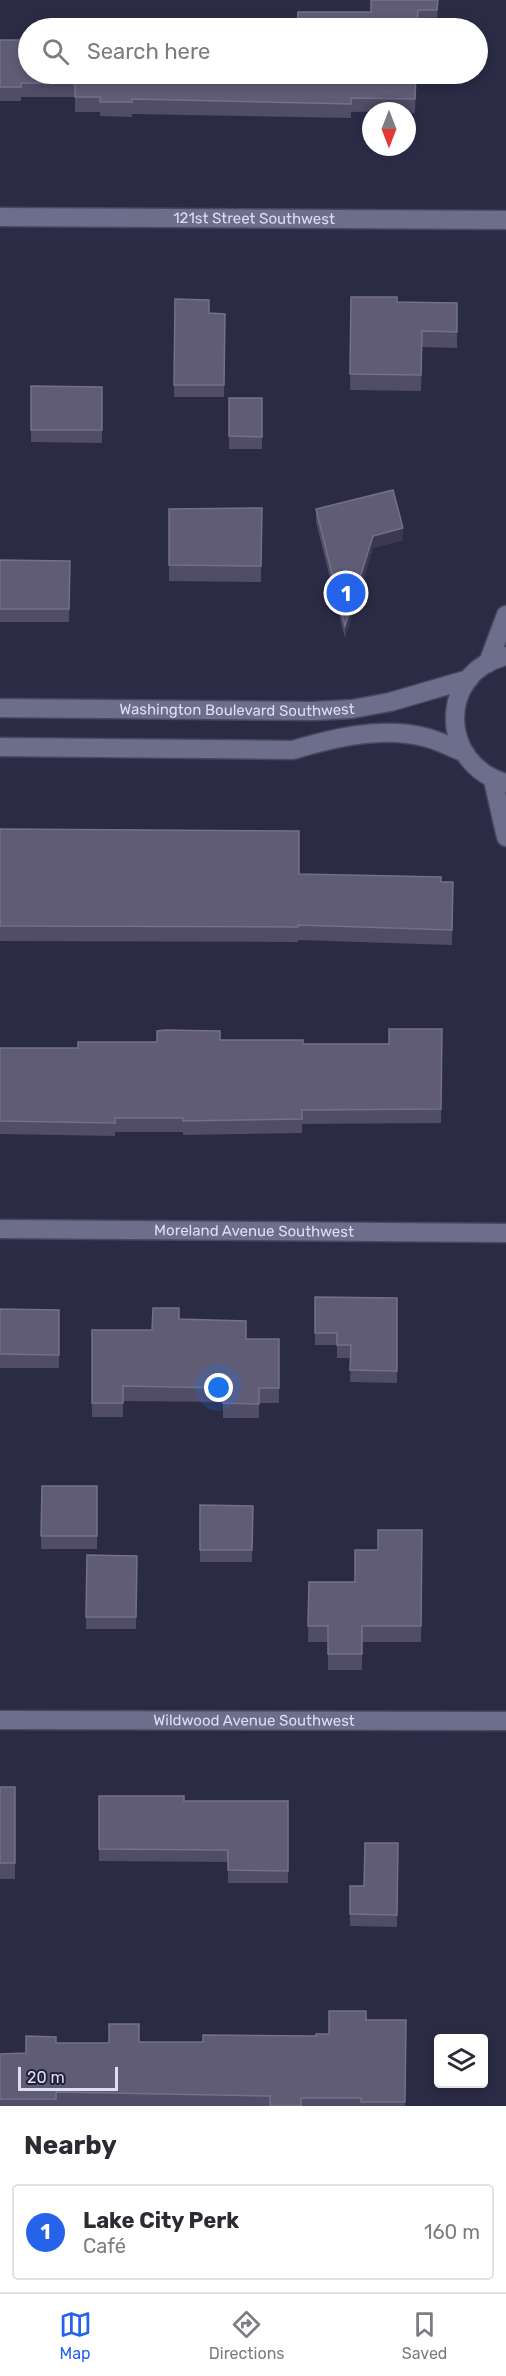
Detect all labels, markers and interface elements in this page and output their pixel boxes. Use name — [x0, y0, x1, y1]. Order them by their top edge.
search box — [18, 18, 488, 84]
icon: search — [39, 35, 72, 68]
text: Search here — [87, 38, 210, 65]
north arrow — [362, 102, 416, 156]
street label: 121st Street Southwest — [173, 209, 335, 228]
pin: 1 — [326, 570, 366, 616]
street label: Washington Boulevard Southwest — [119, 700, 355, 720]
street label: Moreland Avenue Southwest — [154, 1221, 354, 1241]
your location — [204, 1373, 233, 1402]
street label: Wildwood Avenue Southwest — [153, 1711, 355, 1730]
map controls — [434, 2034, 488, 2088]
button: layers — [434, 2034, 488, 2088]
scale bar — [18, 2064, 118, 2092]
text: 20 m — [27, 2068, 65, 2087]
text: Nearby — [24, 2130, 117, 2161]
text: Lake City Perk — [83, 2207, 239, 2234]
text: 1 — [41, 2220, 50, 2244]
text: 160 m — [424, 2220, 480, 2244]
text: Café — [83, 2234, 126, 2258]
tab: Map — [59, 2308, 92, 2363]
tab: Directions — [209, 2308, 285, 2363]
tab: Saved — [402, 2308, 447, 2363]

